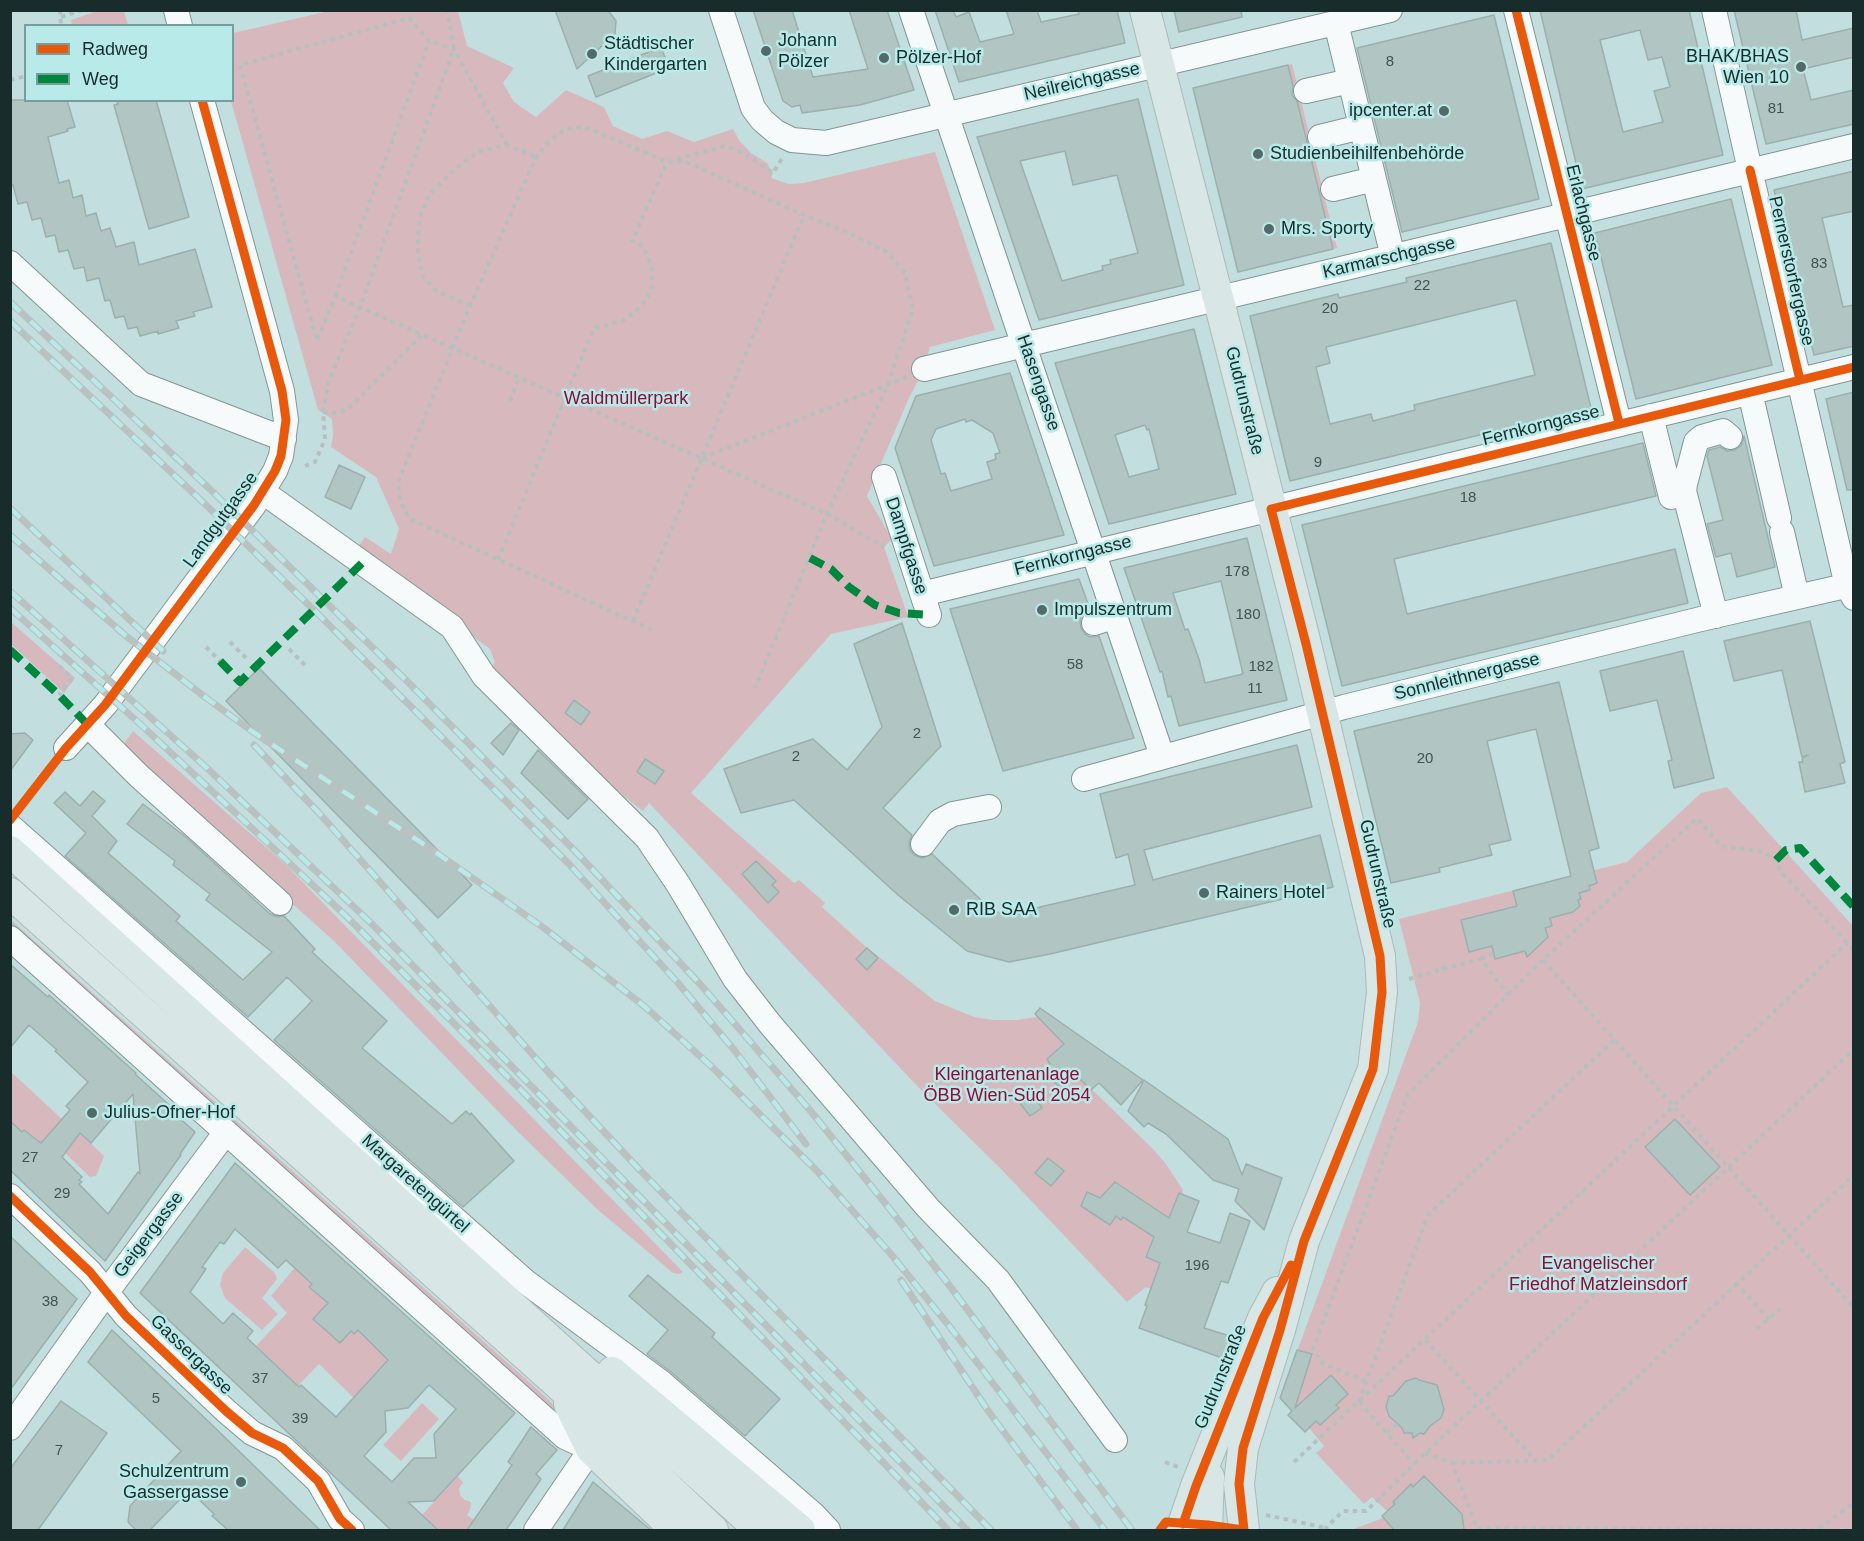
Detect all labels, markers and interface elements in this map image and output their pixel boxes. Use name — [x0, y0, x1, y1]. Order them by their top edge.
legend — [24, 24, 234, 102]
place label: Johann Pölzer — [778, 30, 837, 72]
place label: Städtischer Kindergarten — [604, 33, 707, 76]
text: Radweg — [82, 39, 148, 59]
marker: Johann Pölzer — [759, 44, 773, 58]
place label: BHAK/BHAS Wien 10 — [1686, 46, 1789, 88]
marker: Städtischer Kindergarten — [585, 47, 599, 61]
place label: Pölzer-Hof — [896, 47, 981, 69]
marker: Pölzer-Hof — [877, 51, 891, 65]
house number: 8 — [1386, 53, 1394, 71]
street label: Neilreichgasse — [1022, 58, 1142, 106]
marker: BHAK/BHAS Wien 10 — [1794, 60, 1808, 74]
text: Weg — [82, 69, 119, 89]
place label: ipcenter.at — [1349, 100, 1432, 122]
house number: 81 — [1768, 100, 1784, 118]
marker: ipcenter.at — [1437, 104, 1451, 118]
place label: Studienbeihilfenbehörde — [1270, 143, 1464, 165]
marker: Studienbeihilfenbehörde — [1251, 147, 1265, 161]
street label: Erlachgasse — [1561, 162, 1605, 264]
street label: Pernerstorfergasse — [1763, 194, 1819, 348]
place label: Mrs. Sporty — [1281, 218, 1373, 240]
marker: Mrs. Sporty — [1262, 222, 1276, 236]
street label: Karmarschgasse — [1321, 232, 1457, 284]
house number: 83 — [1811, 255, 1827, 273]
house number: 22 — [1414, 277, 1430, 295]
house number: 20 — [1322, 300, 1338, 318]
street label: Hasengasse — [1011, 332, 1065, 434]
street label: Gudrunstraße — [1220, 345, 1268, 457]
park label: Waldmüllerpark — [564, 388, 688, 410]
street label: Fernkorngasse — [1480, 401, 1602, 451]
house number: 9 — [1314, 454, 1322, 472]
street label: Landgutgasse — [179, 468, 263, 572]
house number: 18 — [1460, 489, 1476, 507]
street label: Dampfgasse — [880, 495, 932, 597]
street label: Fernkorngasse — [1012, 531, 1134, 581]
house number: 178 — [1224, 563, 1250, 581]
place label: Impulszentrum — [1054, 599, 1172, 621]
marker: Impulszentrum — [1035, 603, 1049, 617]
house number: 180 — [1235, 606, 1261, 624]
street label: Sonnleithnergasse — [1392, 648, 1542, 706]
house number: 58 — [1067, 656, 1083, 674]
house number: 182 — [1248, 658, 1274, 676]
house number: 11 — [1247, 680, 1263, 698]
house number: 2 — [913, 725, 921, 743]
house number: 2 — [792, 748, 800, 766]
house number: 20 — [1417, 750, 1433, 768]
street label: Gudrunstraße — [1354, 817, 1400, 931]
place label: Rainers Hotel — [1216, 882, 1325, 904]
marker: Rainers Hotel — [1197, 886, 1211, 900]
place label: RIB SAA — [966, 899, 1037, 921]
marker: RIB SAA — [947, 903, 961, 917]
park label: Kleingartenanlage ÖBB Wien-Süd 2054 — [923, 1064, 1091, 1106]
place label: Julius-Ofner-Hof — [104, 1102, 235, 1124]
marker: Julius-Ofner-Hof — [85, 1106, 99, 1120]
street label: Margaretengürtel — [357, 1130, 473, 1238]
house number: 27 — [22, 1149, 38, 1167]
house number: 29 — [54, 1185, 70, 1203]
street label: Geigergasse — [110, 1188, 188, 1282]
park label: Evangelischer Friedhof Matzleinsdorf — [1509, 1253, 1687, 1296]
house number: 196 — [1184, 1257, 1210, 1275]
house number: 38 — [42, 1293, 58, 1311]
street label: Gassergasse — [145, 1310, 237, 1400]
street label: Gudrunstraße — [1190, 1321, 1252, 1433]
house number: 37 — [252, 1370, 268, 1388]
house number: 5 — [152, 1390, 160, 1408]
house number: 39 — [292, 1410, 308, 1428]
house number: 7 — [55, 1442, 63, 1460]
place label: Schulzentrum Gassergasse — [119, 1461, 229, 1504]
marker: Schulzentrum Gassergasse — [234, 1475, 248, 1489]

